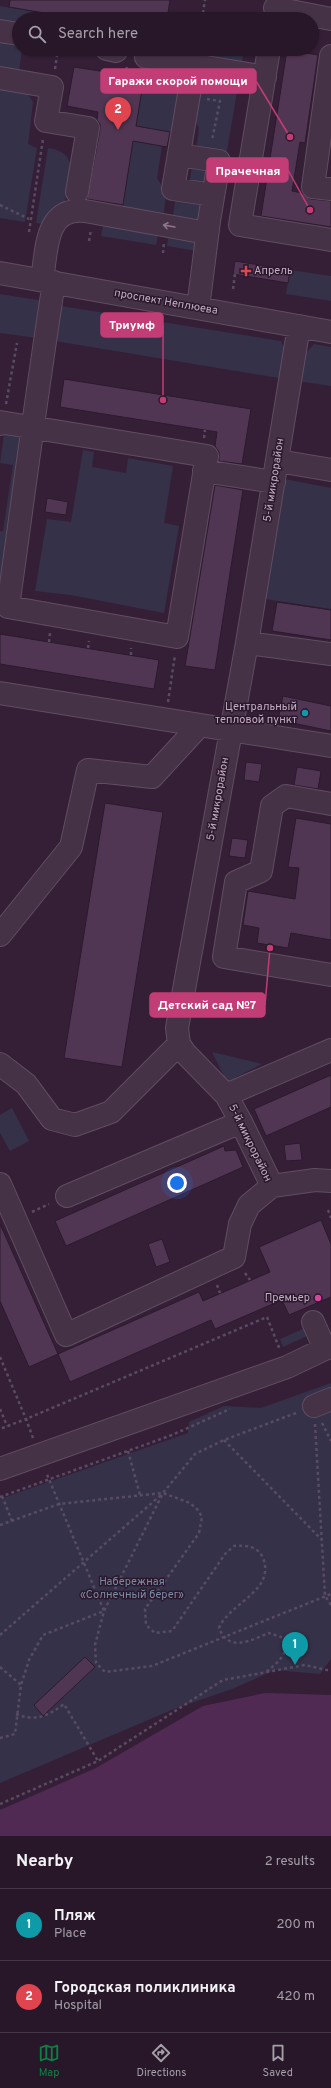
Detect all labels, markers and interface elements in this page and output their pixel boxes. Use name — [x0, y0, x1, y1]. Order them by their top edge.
search box — [12, 12, 319, 56]
icon: search — [26, 23, 48, 45]
text: Search here — [58, 25, 138, 44]
callout: Гаражи скорой помощи — [101, 69, 256, 93]
text: Гаражи скорой помощи — [108, 74, 248, 90]
pin: 2 — [105, 97, 131, 130]
callout: Прачечная — [207, 158, 288, 182]
text: Прачечная — [216, 164, 280, 180]
one-way arrow — [163, 221, 176, 229]
place label: Апрель — [254, 264, 293, 278]
marker: Апрель — [241, 266, 251, 276]
street label: проспект Неплюева — [113, 286, 219, 318]
callout: Триумф — [101, 313, 163, 337]
text: Триумф — [109, 318, 155, 334]
street label: 5-й микрорайон — [260, 437, 288, 523]
place label: Центральный тепловой пункт — [215, 700, 297, 727]
marker: Центральный тепловой пункт — [300, 708, 310, 718]
street label: 5-й микрорайон — [204, 756, 232, 842]
callout: Детский сад №7 — [150, 993, 265, 1017]
text: Детский сад №7 — [158, 998, 256, 1014]
street label: 5-й микрорайон — [225, 1102, 275, 1184]
your location — [167, 1173, 187, 1193]
place label: Премьер — [265, 1291, 310, 1305]
marker: Премьер — [313, 1293, 323, 1303]
park label: Набережная «Солнечный берег» — [80, 1575, 184, 1602]
pin: 1 — [282, 1632, 308, 1665]
text: Nearby — [16, 1851, 73, 1873]
text: 2 results — [265, 1854, 315, 1870]
text: Пляж — [54, 1907, 96, 1926]
text: 1 — [26, 1917, 32, 1933]
text: 200 m — [276, 1917, 315, 1933]
text: Place — [54, 1926, 86, 1942]
text: Городская поликлиника — [54, 1979, 236, 1998]
text: 2 — [25, 1989, 33, 2005]
text: 420 m — [277, 1989, 315, 2005]
text: Hospital — [54, 1998, 102, 2014]
tab: Map — [38, 2042, 60, 2080]
tab: Directions — [136, 2042, 186, 2080]
tab: Saved — [263, 2042, 293, 2080]

